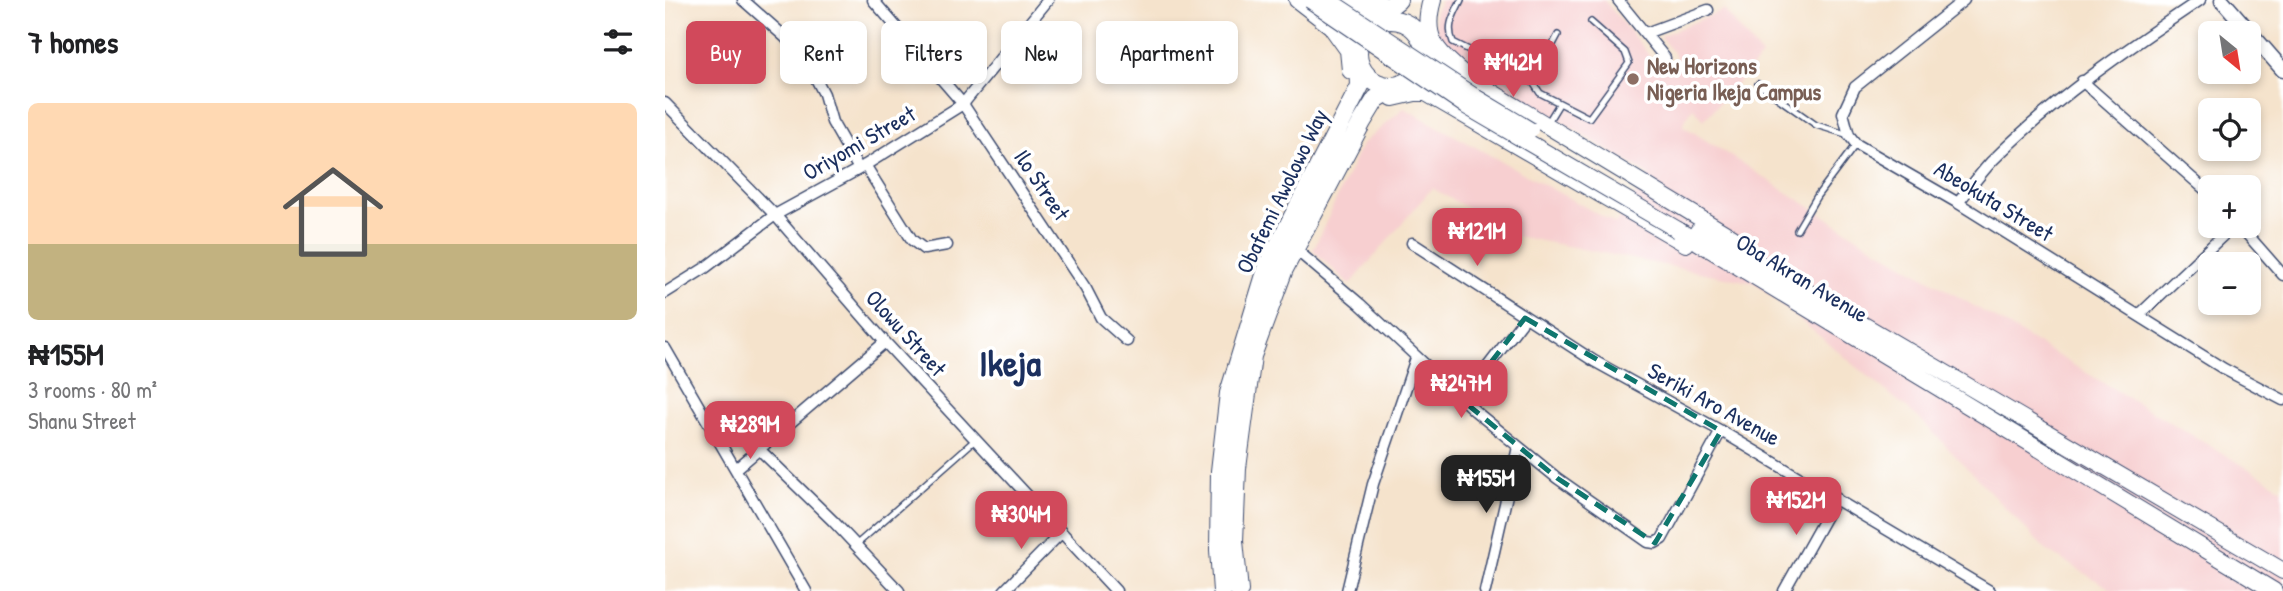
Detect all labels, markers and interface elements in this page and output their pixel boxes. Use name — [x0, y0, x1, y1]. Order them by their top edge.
chip: Buy — [686, 21, 766, 84]
chip: Rent — [780, 21, 867, 84]
chip: Filters — [881, 21, 987, 84]
chip: New — [1001, 21, 1082, 84]
chip: Apartment — [1096, 21, 1238, 84]
north arrow — [2198, 21, 2261, 84]
map controls — [2198, 21, 2261, 315]
text: 7 homes — [28, 22, 118, 62]
icon: filters — [599, 23, 637, 61]
pin: ₦142M — [1464, 40, 1562, 99]
text: ₦142M — [1484, 46, 1542, 77]
place label: New Horizons Nigeria Ikeja Campus — [1647, 50, 1821, 108]
marker: New Horizons Nigeria Ikeja Campus — [1625, 71, 1641, 87]
street label: Oriyomi Street — [797, 97, 922, 187]
button: locate — [2198, 98, 2261, 161]
street label: Obafemi Awolowo Way — [1228, 103, 1335, 278]
street label: Ilo Street — [1007, 143, 1078, 227]
icon: home — [270, 149, 396, 275]
street label: Abeokuta Street — [1929, 153, 2060, 249]
button: + — [2198, 175, 2261, 238]
pin: ₦121M — [1428, 208, 1526, 268]
text: ₦121M — [1448, 215, 1506, 246]
street label: Oba Akran Avenue — [1730, 226, 1874, 329]
button: − — [2198, 252, 2261, 315]
street label: Olowu Street — [859, 283, 954, 384]
text: ₦155M — [28, 334, 104, 374]
district label: Ikeja — [979, 337, 1041, 388]
street label: Seriki Aro Avenue — [1643, 354, 1786, 453]
pin: ₦247M — [1412, 360, 1510, 420]
text: ₦247M — [1430, 367, 1492, 398]
text: 3 rooms · 80 m² — [28, 374, 157, 405]
pin: ₦289M — [701, 402, 799, 461]
text: Shanu Street — [28, 405, 136, 436]
text: ₦289M — [720, 408, 780, 439]
pin: ₦155M — [1437, 456, 1535, 515]
text: ₦155M — [1457, 462, 1515, 493]
pin: ₦152M — [1747, 477, 1845, 537]
text: ₦152M — [1766, 484, 1826, 515]
pin: ₦304M — [972, 491, 1070, 551]
text: ₦304M — [991, 498, 1051, 529]

